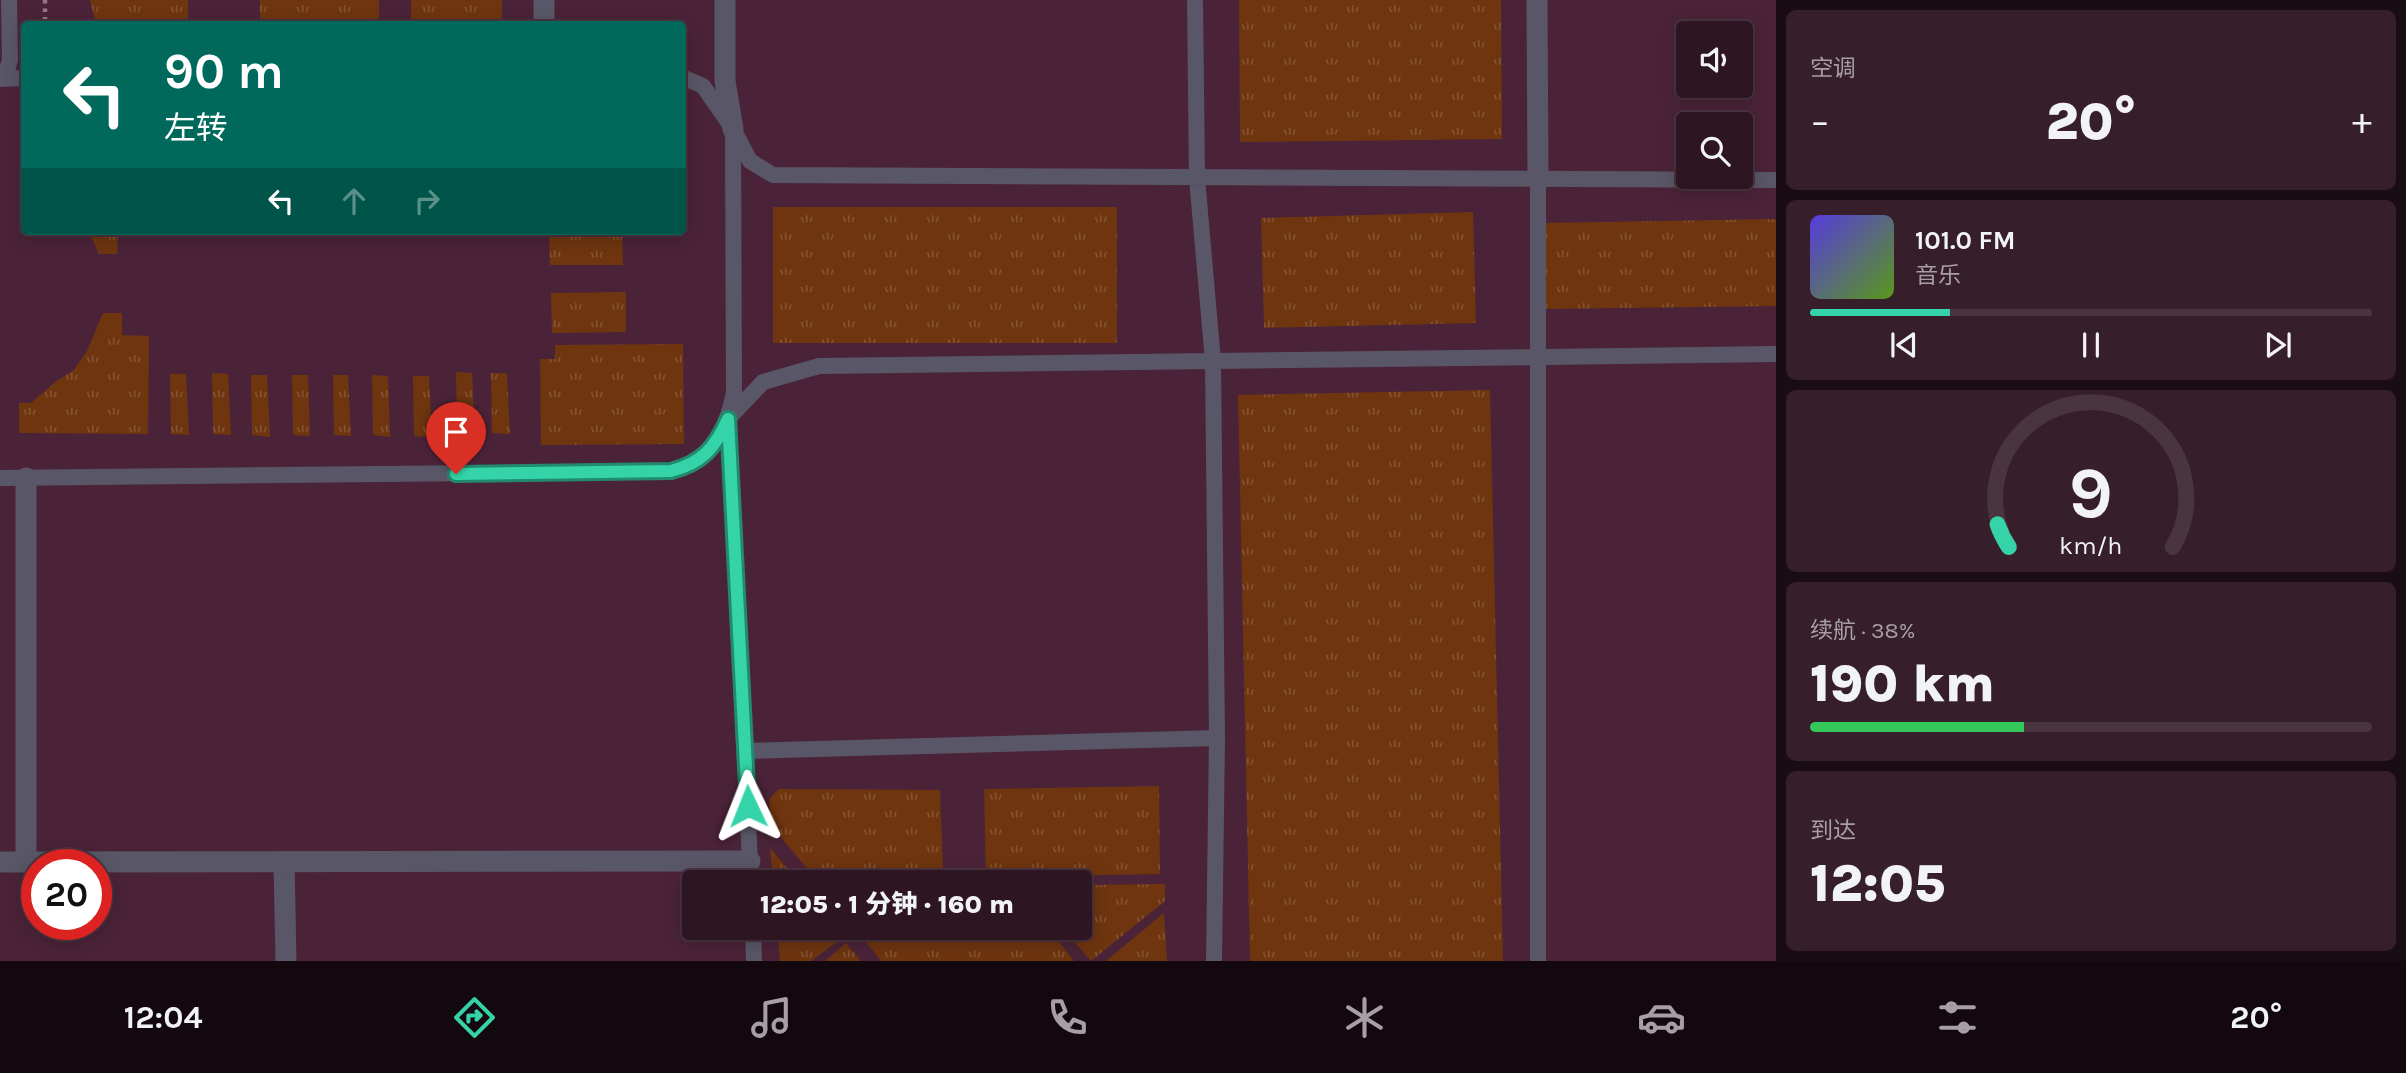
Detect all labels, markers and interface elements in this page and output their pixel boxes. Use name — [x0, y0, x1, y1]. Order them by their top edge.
map controls — [1676, 21, 1753, 189]
button: sound — [1676, 21, 1753, 98]
text: 90 m — [164, 43, 284, 100]
icon: left — [49, 49, 140, 140]
text: 空调 — [1810, 55, 1856, 82]
text: 20° — [2046, 91, 2136, 152]
text: − — [1810, 99, 1830, 144]
text: + — [2352, 99, 2372, 144]
text: 左转 — [164, 110, 228, 147]
button: search — [1676, 112, 1753, 189]
icon: left — [262, 182, 300, 220]
icon: ahead — [335, 182, 373, 220]
icon: right — [408, 182, 446, 220]
text: 101.0 FM — [1915, 225, 2016, 256]
text: 音乐 — [1915, 262, 1961, 289]
icon: previous — [1885, 326, 1923, 364]
icon: pause — [2072, 326, 2110, 364]
icon: next — [2259, 326, 2297, 364]
pin — [426, 402, 486, 474]
icon: arrive — [437, 413, 475, 451]
text: 9 — [2069, 450, 2113, 535]
text: km/h — [2059, 530, 2123, 559]
text: 续航 · 38% — [1810, 617, 1915, 644]
text: 190 km — [1810, 653, 1995, 714]
position arrow — [711, 769, 785, 843]
text: 到达 — [1810, 817, 1856, 844]
speed limit sign: 20 — [21, 849, 112, 940]
text: 12:05 — [1810, 853, 1945, 914]
text: 12:05 · 1 分钟 · 160 m — [760, 889, 1014, 920]
icon: directions — [450, 993, 499, 1042]
icon: music — [747, 993, 796, 1042]
icon: phone — [1043, 993, 1092, 1042]
icon: climate — [1340, 993, 1389, 1042]
icon: car — [1637, 993, 1686, 1042]
icon: filters — [1933, 993, 1982, 1042]
text: 12:04 — [124, 999, 203, 1036]
text: 20° — [2230, 999, 2282, 1036]

